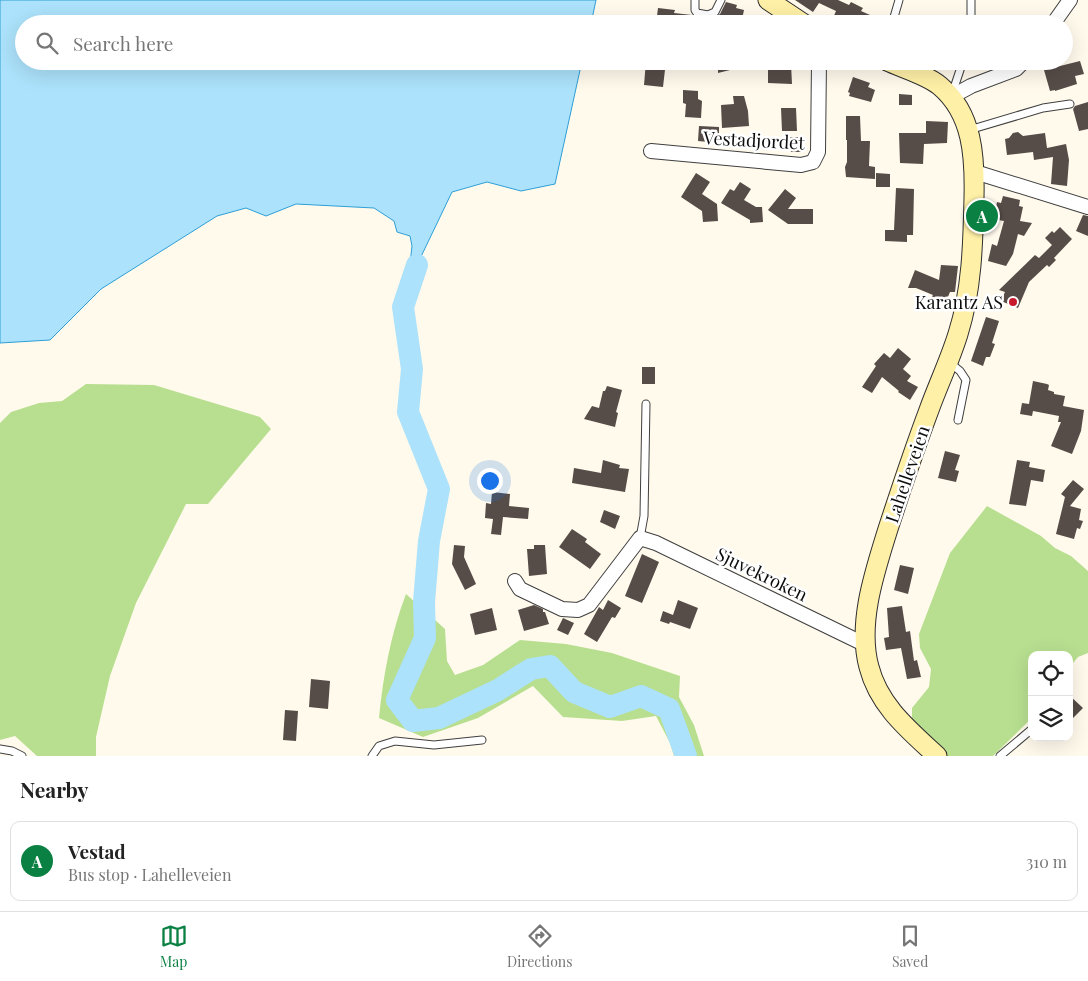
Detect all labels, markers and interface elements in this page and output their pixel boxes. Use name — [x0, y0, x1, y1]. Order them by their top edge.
search box — [15, 15, 1073, 70]
icon: search — [33, 29, 61, 57]
text: Search here — [73, 30, 173, 56]
street label: Vestadjordet — [702, 125, 806, 155]
pin: A — [966, 197, 998, 235]
place label: Karantz AS — [915, 290, 1003, 314]
marker: Karantz AS — [1007, 296, 1019, 308]
street label: Lahelleveien — [879, 422, 935, 526]
your location — [477, 468, 503, 494]
street label: Sjuvekroken — [712, 541, 812, 607]
map controls — [1028, 651, 1073, 741]
button: locate — [1028, 651, 1073, 696]
button: layers — [1028, 696, 1073, 741]
text: Nearby — [20, 775, 89, 803]
text: Vestad — [68, 838, 126, 864]
text: A — [32, 851, 42, 872]
text: 310 m — [1026, 851, 1067, 872]
text: Bus stop · Lahelleveien — [68, 864, 232, 885]
tab: Map — [160, 922, 188, 971]
tab: Directions — [507, 922, 573, 971]
tab: Saved — [892, 922, 928, 971]

